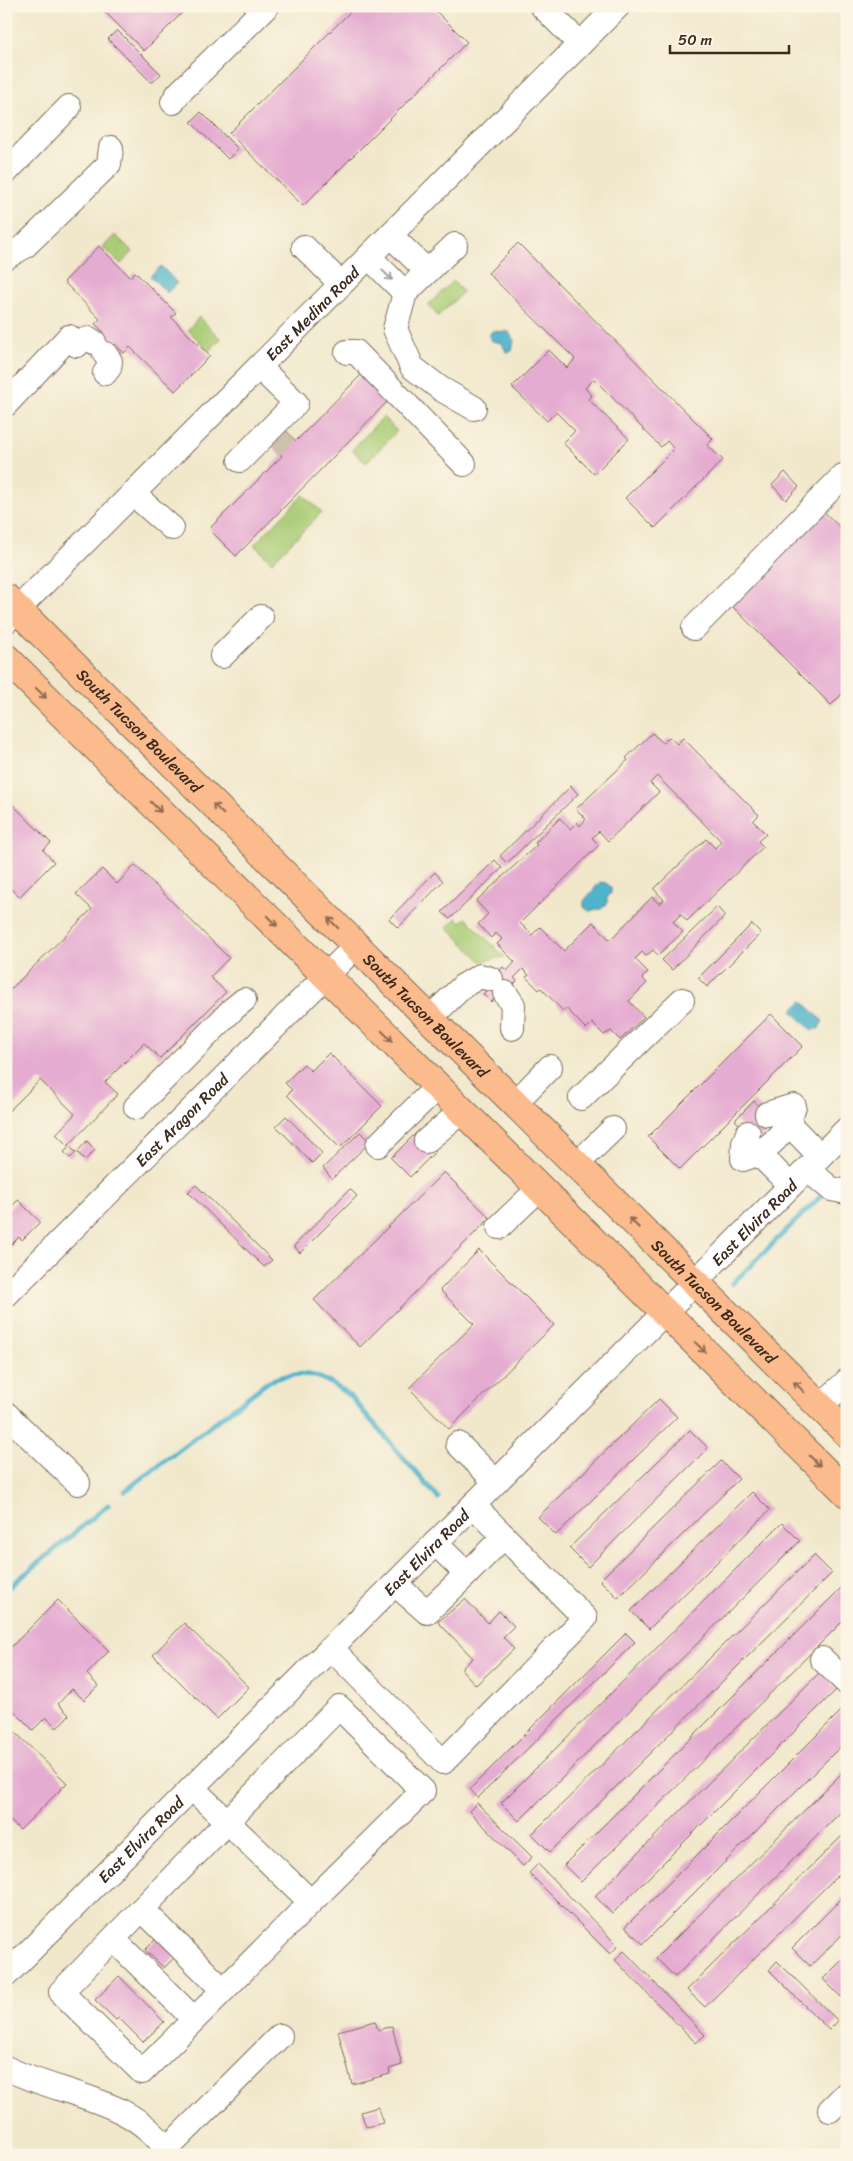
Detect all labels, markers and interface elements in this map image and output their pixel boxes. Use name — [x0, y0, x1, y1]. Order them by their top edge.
scale bar — [670, 22, 789, 54]
text: 50 m — [678, 27, 713, 53]
street label: East Medina Road — [258, 258, 368, 368]
one-way arrow — [380, 269, 393, 281]
street label: South Tucson Boulevard — [69, 661, 210, 801]
one-way arrow — [35, 686, 47, 699]
one-way arrow — [150, 801, 163, 813]
one-way arrow — [212, 803, 224, 815]
one-way arrow — [266, 915, 278, 927]
one-way arrow — [327, 917, 339, 930]
street label: South Tucson Boulevard — [356, 945, 497, 1086]
one-way arrow — [381, 1030, 393, 1042]
street label: East Aragon Road — [128, 1065, 237, 1174]
street label: East Elvira Road — [704, 1171, 805, 1273]
one-way arrow — [628, 1217, 640, 1230]
street label: South Tucson Boulevard — [644, 1232, 785, 1372]
one-way arrow — [693, 1341, 706, 1353]
one-way arrow — [793, 1381, 806, 1393]
one-way arrow — [809, 1455, 821, 1467]
street label: East Elvira Road — [376, 1501, 478, 1603]
street label: East Elvira Road — [90, 1788, 192, 1890]

